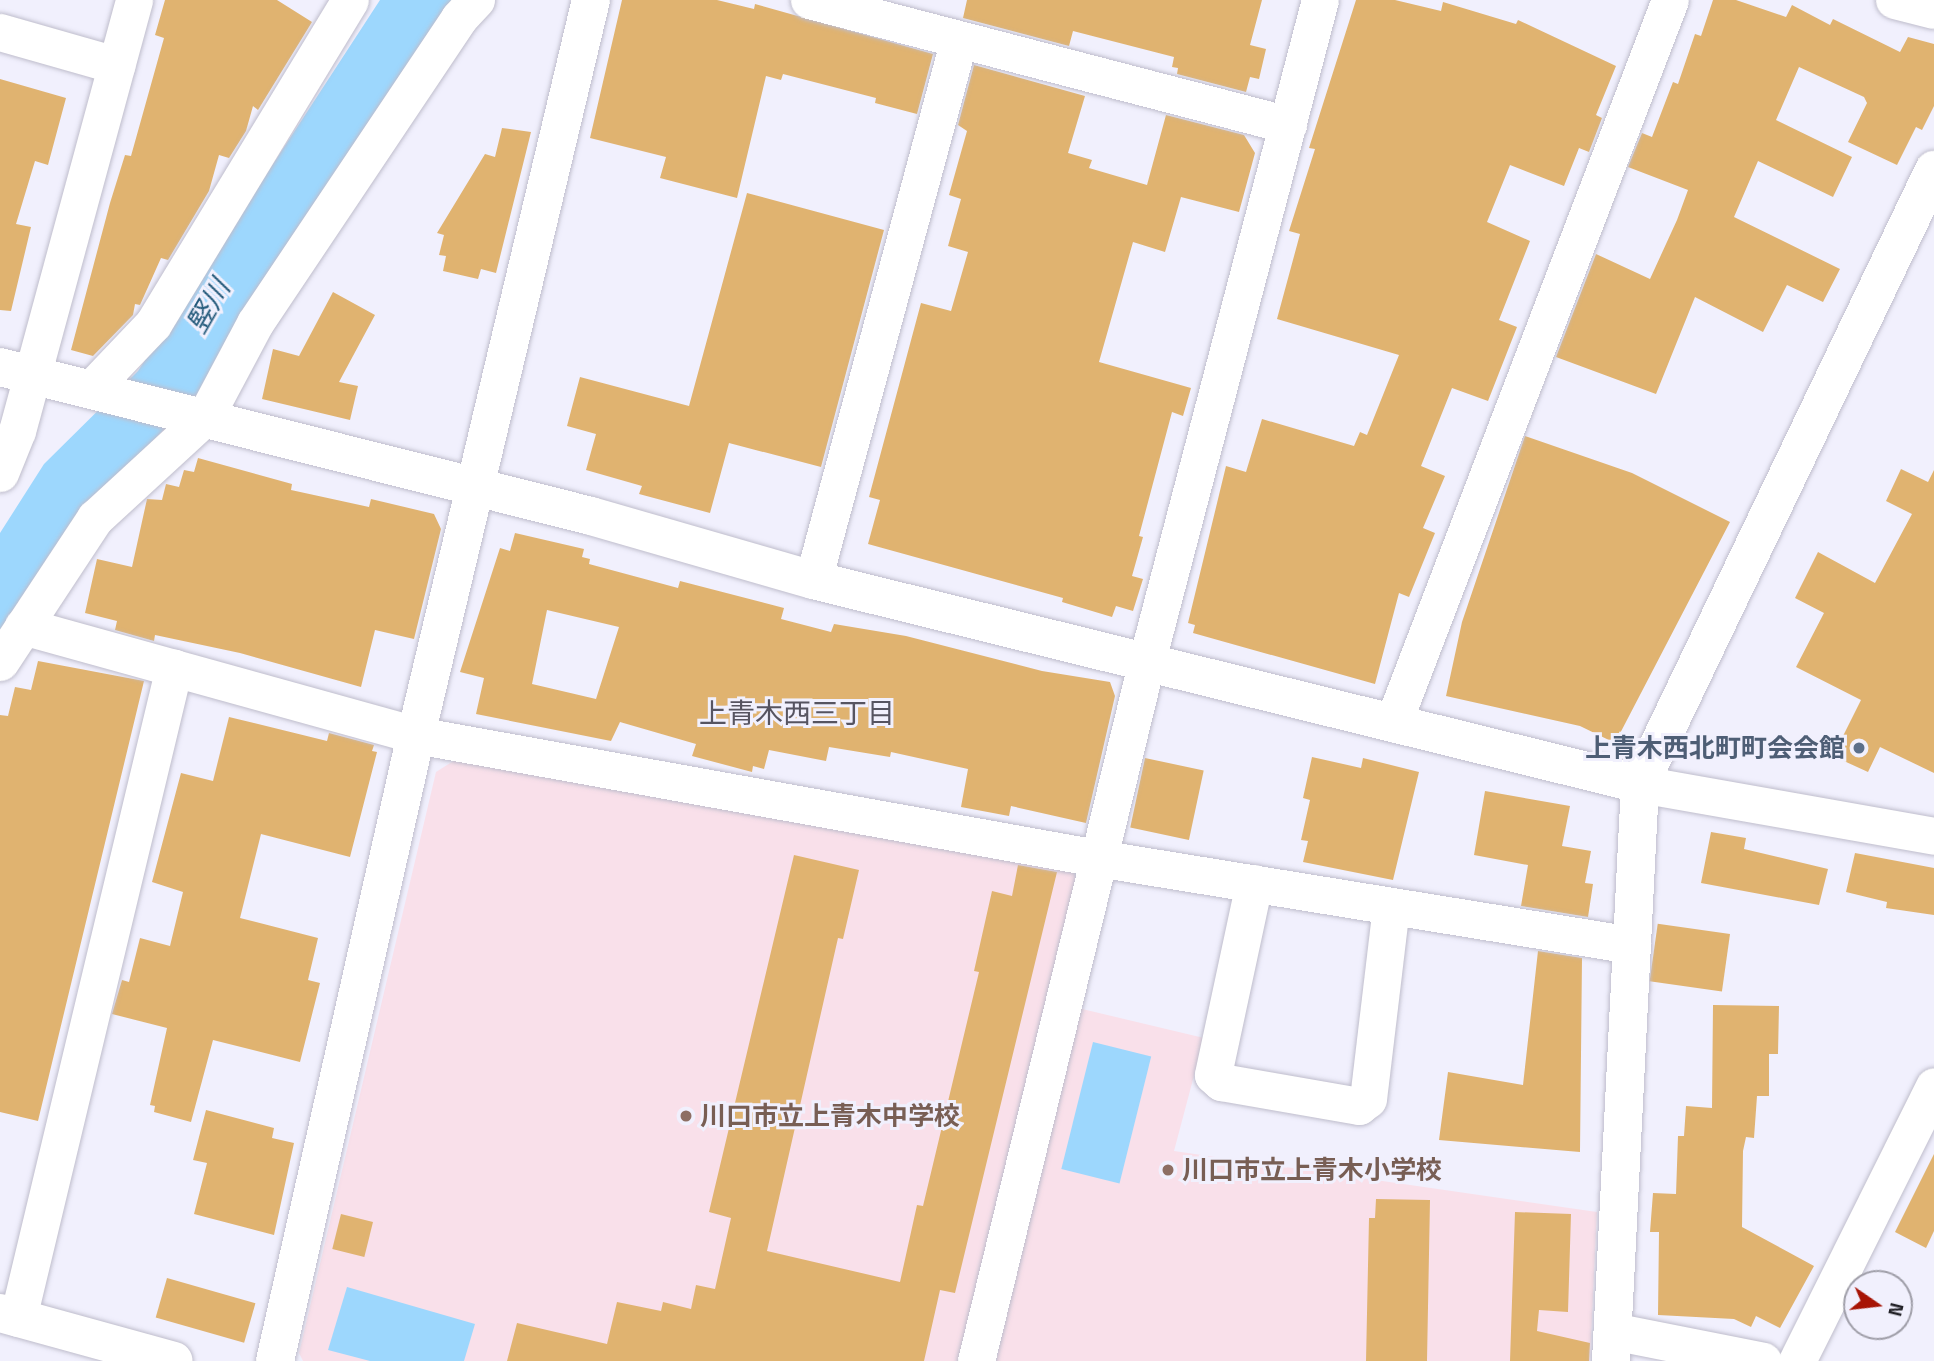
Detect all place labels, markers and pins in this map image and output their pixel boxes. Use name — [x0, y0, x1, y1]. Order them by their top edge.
place label: 上青木西北町町会会館 — [1585, 732, 1845, 764]
marker: 上青木西北町町会会館 — [1851, 740, 1867, 756]
place label: 川口市立上青木中学校 — [700, 1100, 960, 1132]
marker: 川口市立上青木中学校 — [678, 1108, 694, 1124]
place label: 川口市立上青木小学校 — [1182, 1154, 1442, 1186]
marker: 川口市立上青木小学校 — [1160, 1162, 1176, 1178]

